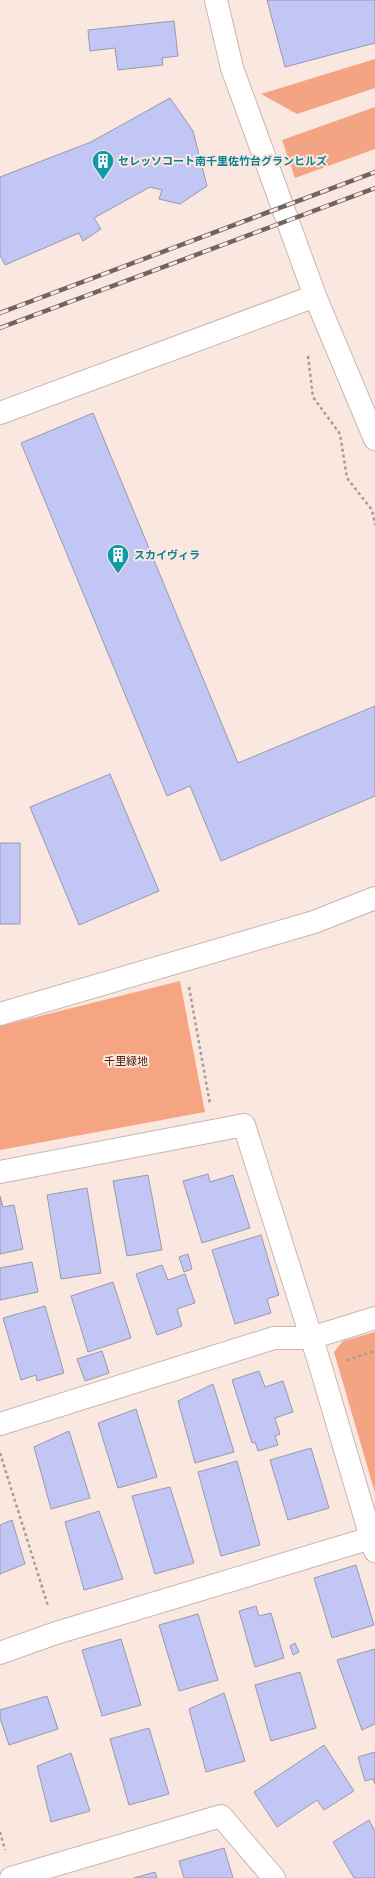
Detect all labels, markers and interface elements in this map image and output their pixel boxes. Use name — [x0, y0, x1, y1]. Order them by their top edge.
building icon: セレッソコート南千里佐竹台グランヒルズ — [90, 148, 116, 181]
place label: セレッソコート南千里佐竹台グランヒルズ — [118, 154, 327, 168]
building icon: スカイヴィラ — [105, 542, 131, 575]
place label: スカイヴィラ — [134, 548, 200, 562]
park label: 千里緑地 — [104, 1054, 148, 1068]

